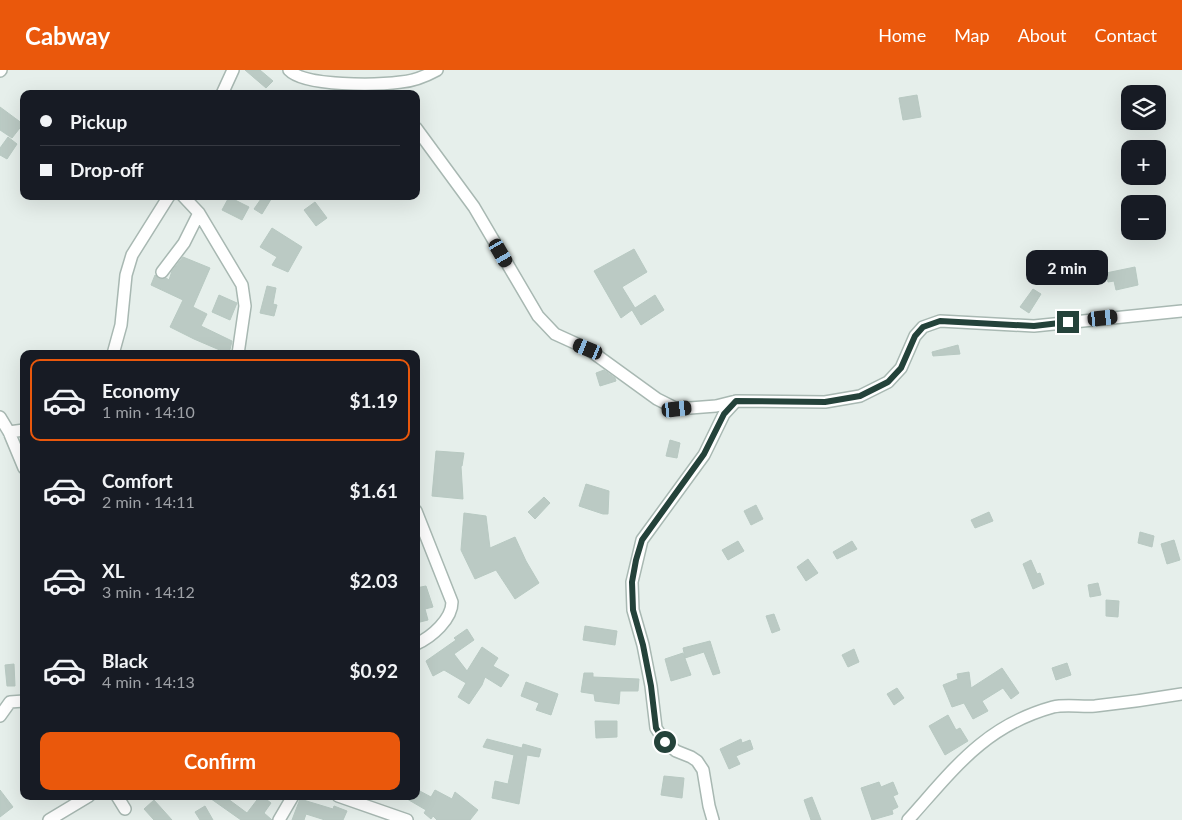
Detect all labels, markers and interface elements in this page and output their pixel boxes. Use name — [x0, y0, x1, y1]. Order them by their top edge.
text: Cabway — [25, 21, 110, 50]
text: Home — [878, 24, 926, 46]
text: Map — [954, 24, 990, 46]
text: About — [1018, 24, 1067, 46]
text: Contact — [1095, 24, 1157, 46]
map controls — [1121, 85, 1166, 240]
button: layers — [1121, 85, 1166, 130]
text: Pickup — [70, 110, 127, 133]
button: + — [1121, 140, 1166, 185]
text: Drop-off — [70, 158, 144, 181]
button: − — [1121, 195, 1166, 240]
car — [487, 236, 514, 270]
callout: 2 min — [1027, 250, 1109, 284]
text: 2 min — [1047, 258, 1087, 277]
car — [1087, 309, 1118, 327]
route end — [1057, 311, 1079, 333]
car — [571, 336, 604, 362]
icon: car — [42, 378, 87, 423]
text: Economy — [102, 379, 180, 402]
text: $1.19 — [349, 389, 398, 412]
car — [661, 400, 692, 418]
text: 1 min · 14:10 — [102, 402, 195, 421]
icon: car — [42, 468, 87, 513]
text: Comfort — [102, 469, 173, 492]
text: $1.61 — [349, 479, 398, 502]
text: 2 min · 14:11 — [102, 492, 195, 511]
icon: car — [42, 558, 87, 603]
text: XL — [102, 559, 125, 582]
text: $2.03 — [349, 569, 398, 592]
text: 3 min · 14:12 — [102, 582, 195, 601]
icon: car — [42, 648, 87, 693]
text: Black — [102, 649, 148, 672]
text: $0.92 — [349, 659, 398, 682]
text: 4 min · 14:13 — [102, 672, 195, 691]
route start — [654, 731, 676, 753]
button: Confirm — [40, 732, 400, 790]

